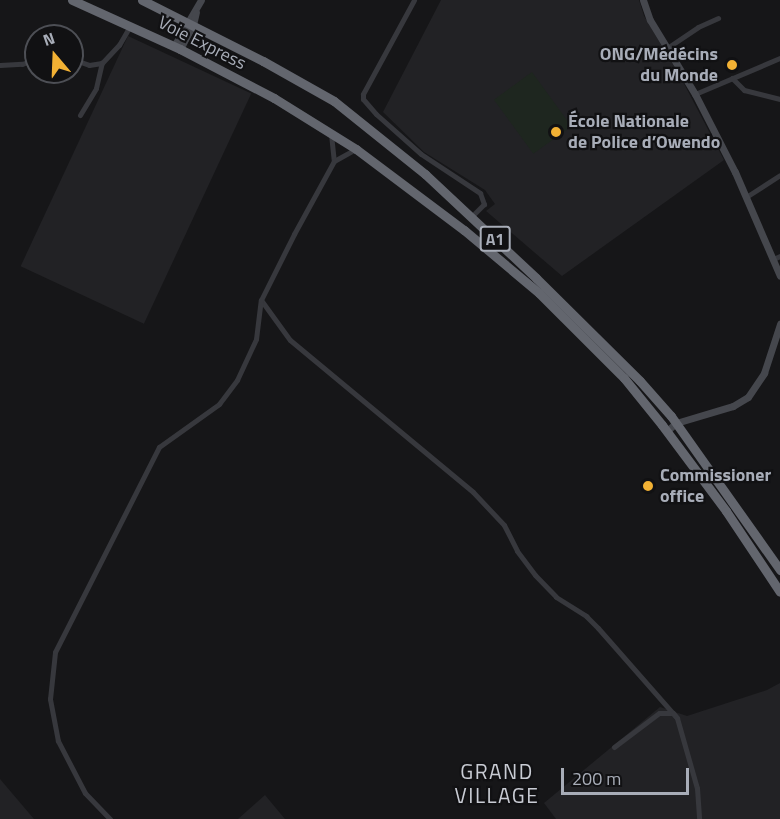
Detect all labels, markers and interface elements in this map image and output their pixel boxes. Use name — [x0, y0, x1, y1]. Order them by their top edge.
street label: Voie Express — [154, 12, 250, 74]
north arrow — [24, 24, 84, 84]
text: N — [40, 26, 58, 52]
place label: ONG/Médécins du Monde — [600, 44, 718, 86]
marker: ONG/Médécins du Monde — [723, 56, 741, 74]
place label: École Nationale de Police d’Owendo — [568, 111, 720, 154]
marker: École Nationale de Police d’Owendo — [549, 125, 563, 139]
road number: A1 — [478, 226, 512, 252]
place label: Commissioner office — [660, 465, 771, 508]
marker: Commissioner office — [641, 479, 655, 493]
scale bar — [564, 756, 692, 794]
district label: GRAND VILLAGE — [455, 758, 539, 808]
text: 200 m — [572, 765, 621, 792]

